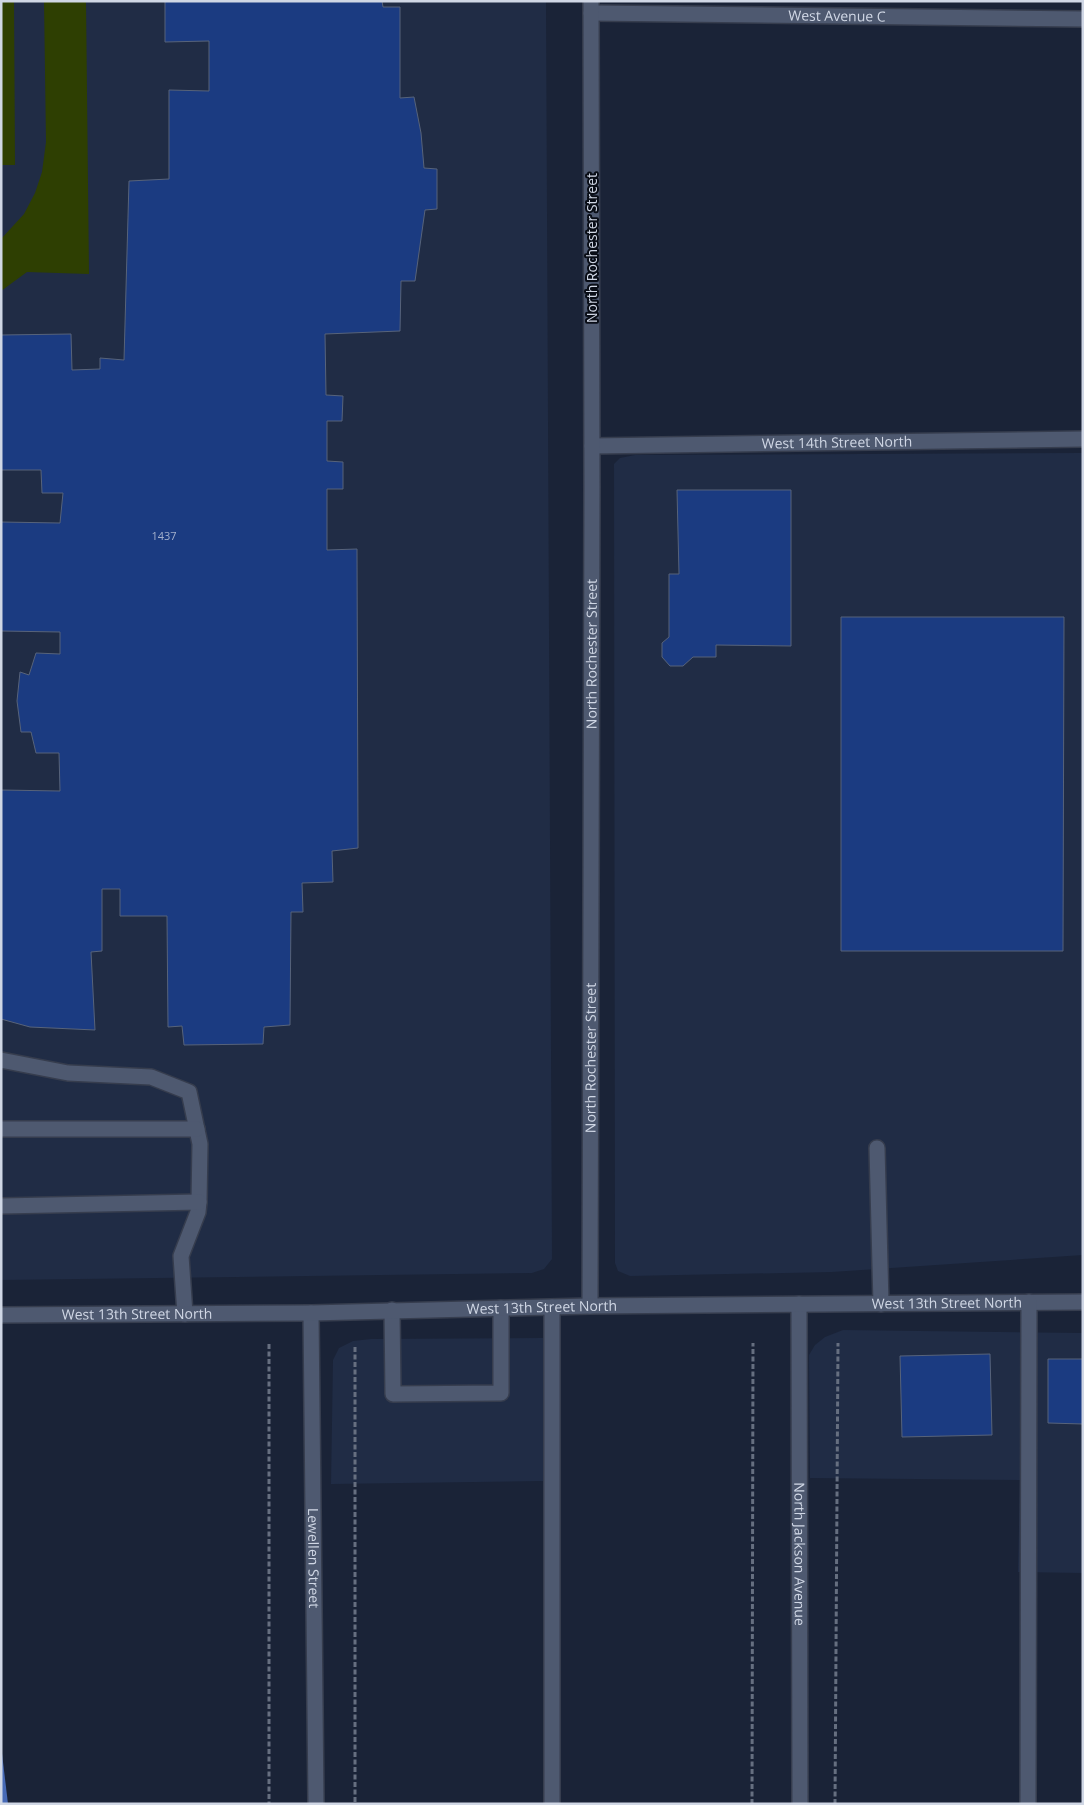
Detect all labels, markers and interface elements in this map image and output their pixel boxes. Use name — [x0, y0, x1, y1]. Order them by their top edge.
street label: West Avenue C — [788, 5, 886, 26]
street label: North Rochester Street — [582, 173, 601, 323]
street label: West 14th Street North — [762, 431, 912, 453]
house number: 1437 — [151, 528, 177, 543]
street label: North Rochester Street — [581, 579, 601, 729]
street label: North Rochester Street — [580, 983, 600, 1133]
street label: West 13th Street North — [872, 1292, 1022, 1313]
street label: West 13th Street North — [466, 1296, 617, 1318]
street label: West 13th Street North — [62, 1304, 212, 1324]
street label: North Jackson Avenue — [790, 1482, 810, 1626]
street label: Lewellen Street — [304, 1508, 324, 1608]

